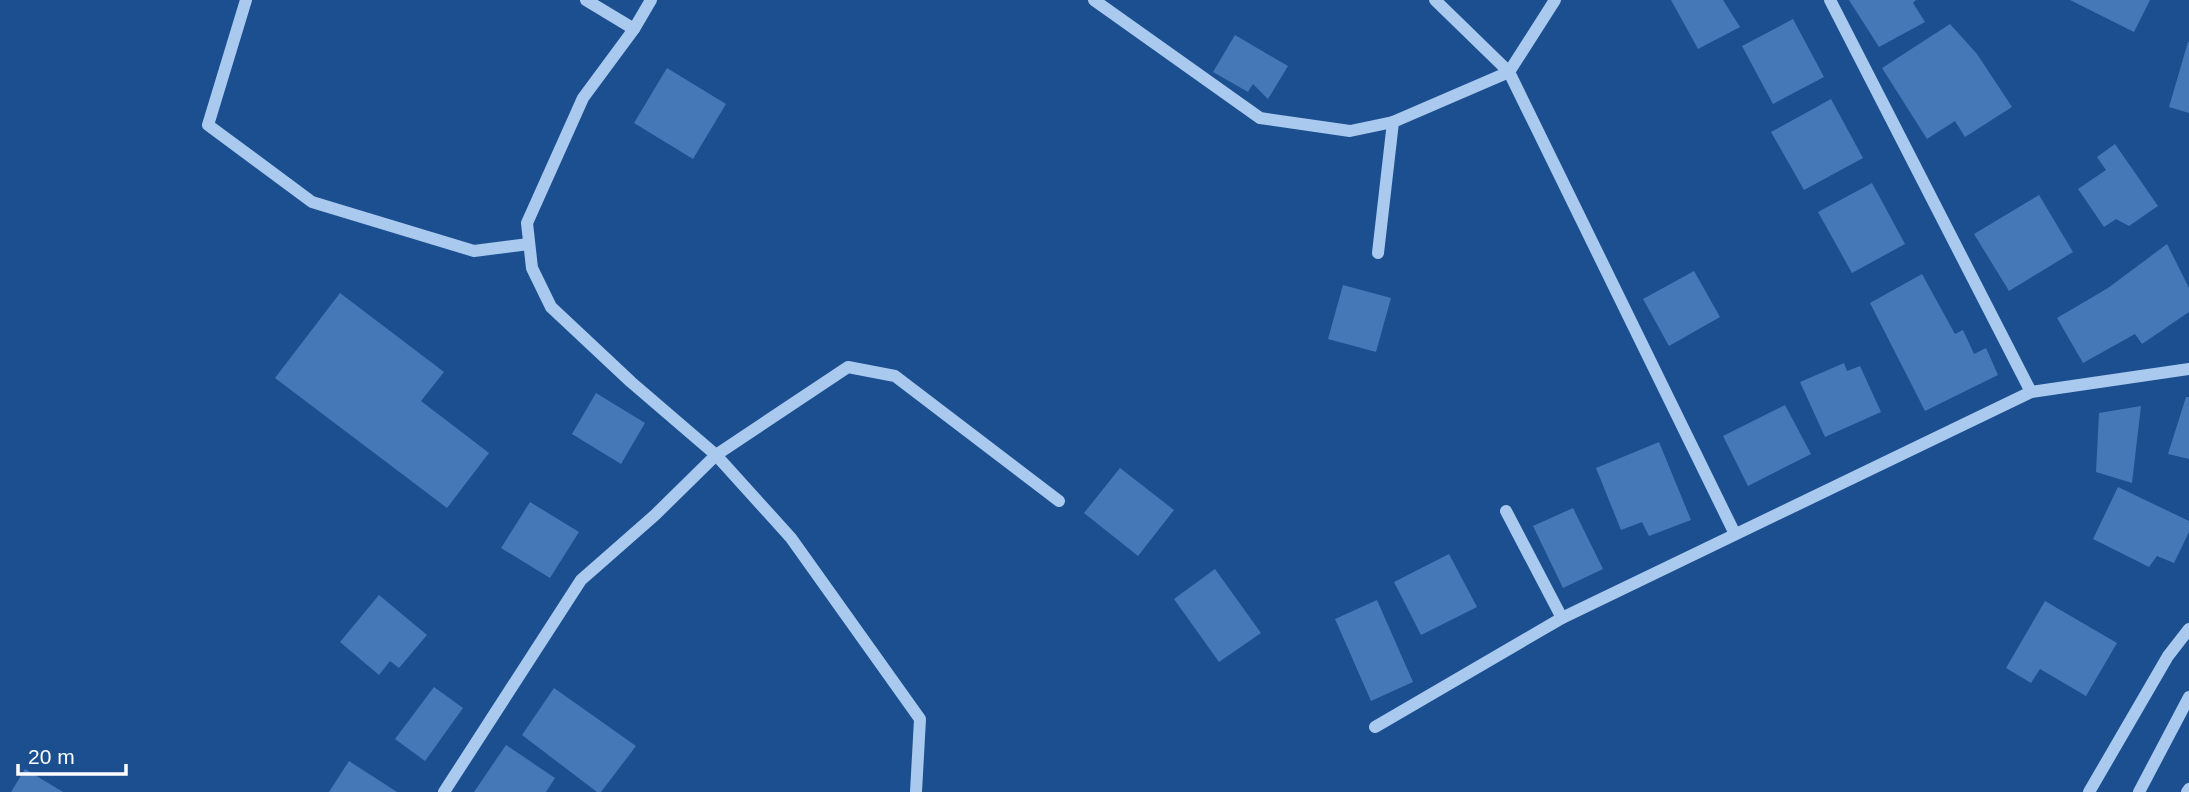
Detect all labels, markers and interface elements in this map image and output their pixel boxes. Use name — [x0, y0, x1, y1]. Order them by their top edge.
scale bar — [18, 732, 126, 776]
text: 20 m — [28, 745, 75, 768]

